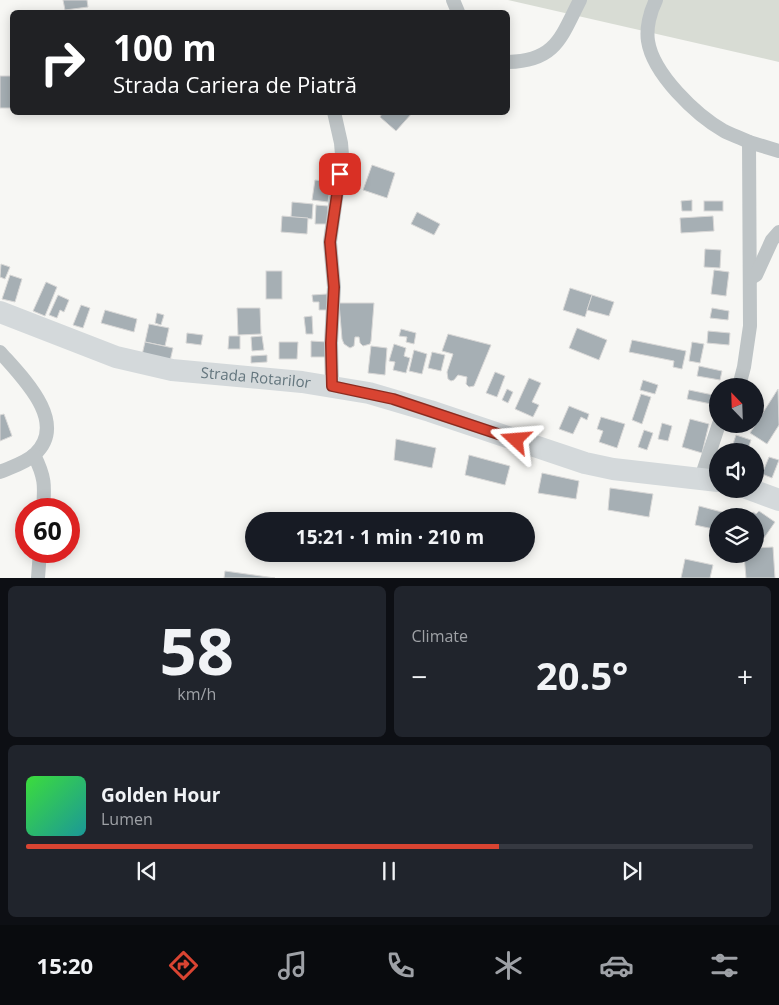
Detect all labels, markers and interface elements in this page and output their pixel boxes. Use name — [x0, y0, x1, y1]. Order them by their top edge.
text: 100 m — [113, 24, 217, 71]
icon: right — [30, 30, 95, 95]
text: Strada Cariera de Piatră — [113, 69, 357, 99]
pin — [319, 153, 361, 195]
icon: arrive — [326, 160, 354, 188]
street label: Strada Rotarilor — [200, 362, 312, 392]
north arrow — [709, 378, 764, 432]
map controls — [709, 378, 764, 563]
position arrow — [489, 413, 541, 465]
button: sound — [709, 443, 764, 498]
speed limit sign: 60 — [15, 498, 80, 563]
button: layers — [709, 508, 764, 563]
text: 15:21 · 1 min · 210 m — [296, 524, 484, 550]
text: 58 — [160, 606, 234, 694]
text: Climate — [412, 625, 468, 647]
text: 20.5° — [536, 649, 628, 701]
text: − — [412, 657, 428, 695]
text: + — [737, 657, 753, 695]
text: km/h — [177, 683, 216, 705]
text: Golden Hour — [101, 782, 220, 808]
text: Lumen — [101, 808, 153, 830]
icon: previous — [133, 857, 161, 885]
icon: pause — [375, 857, 403, 885]
icon: next — [618, 857, 646, 885]
icon: directions — [166, 948, 201, 983]
icon: music — [275, 948, 310, 983]
icon: phone — [383, 948, 418, 983]
icon: climate — [491, 948, 526, 983]
icon: car — [599, 948, 634, 983]
icon: filters — [707, 948, 742, 983]
text: 15:20 — [37, 950, 93, 980]

